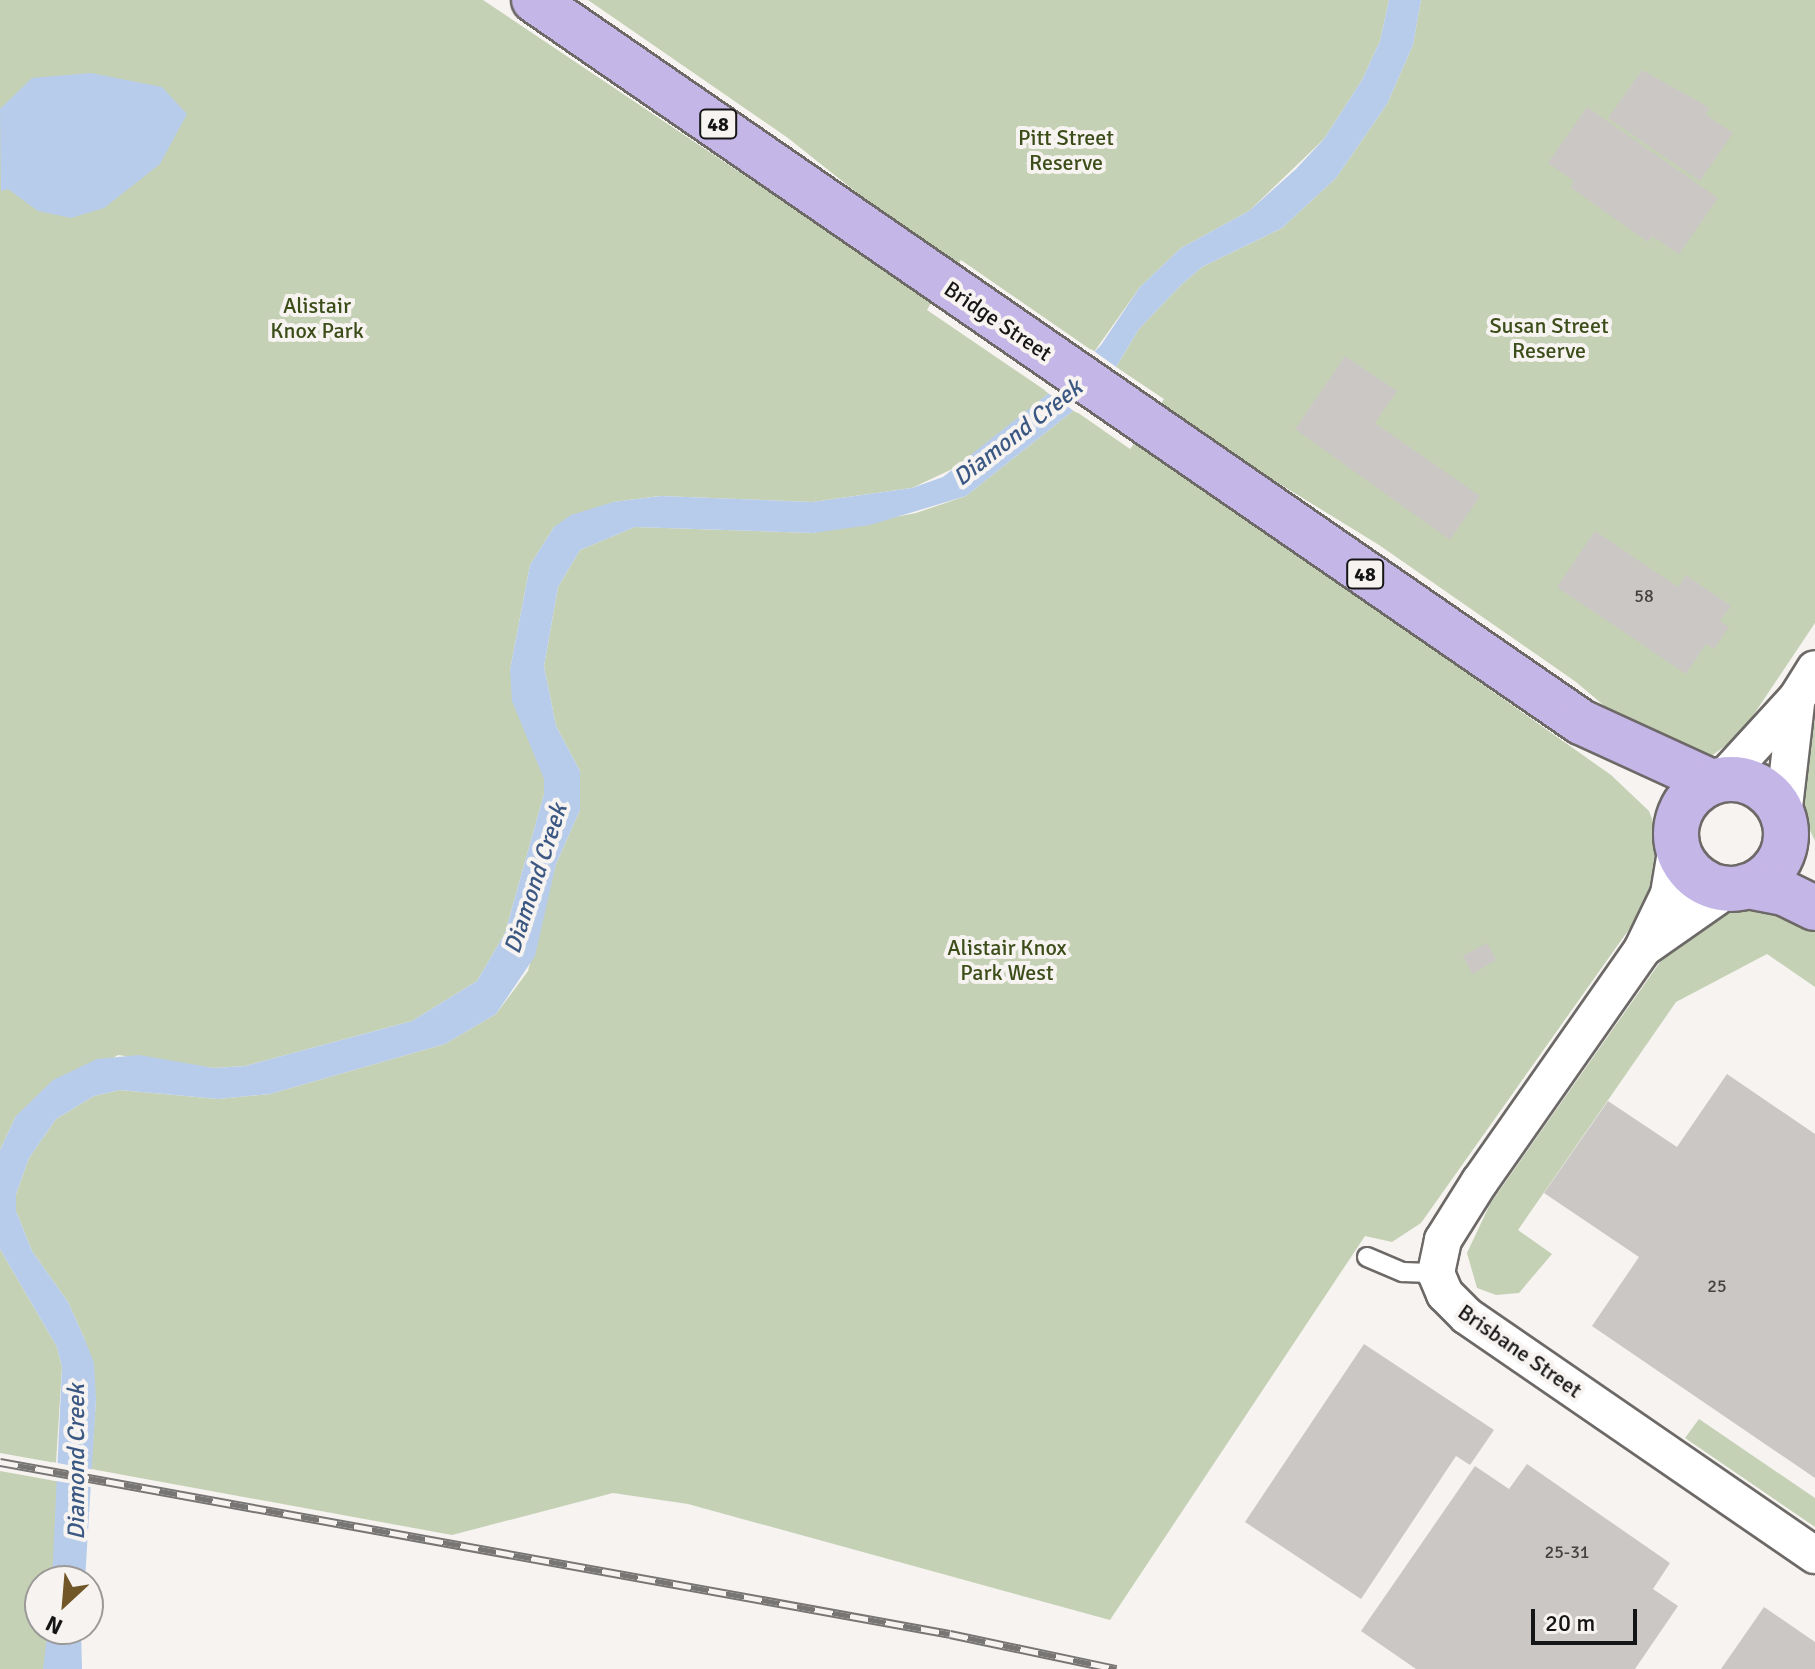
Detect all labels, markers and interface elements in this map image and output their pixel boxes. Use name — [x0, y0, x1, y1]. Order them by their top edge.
road number: 48 — [698, 108, 738, 140]
park label: Pitt Street Reserve — [1018, 124, 1114, 176]
street label: Bridge Street — [939, 275, 1057, 367]
park label: Alistair Knox Park — [270, 292, 364, 344]
park label: Susan Street Reserve — [1489, 312, 1609, 364]
water label: Diamond Creek — [948, 374, 1088, 492]
road number: 48 — [1345, 558, 1385, 590]
house number: 58 — [1634, 585, 1654, 607]
water label: Diamond Creek — [498, 800, 574, 958]
park label: Alistair Knox Park West — [947, 934, 1067, 986]
house number: 25 — [1707, 1275, 1727, 1297]
street label: Brisbane Street — [1453, 1299, 1587, 1403]
water label: Diamond Creek — [63, 1384, 91, 1540]
house number: 25-31 — [1544, 1541, 1590, 1563]
north arrow — [24, 1565, 104, 1645]
scale bar — [1535, 1593, 1641, 1643]
text: 20 m — [1545, 1608, 1595, 1638]
text: N — [41, 1610, 67, 1641]

